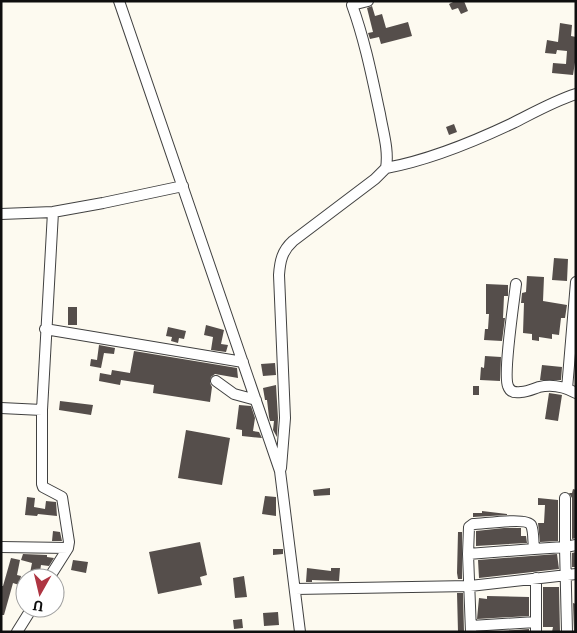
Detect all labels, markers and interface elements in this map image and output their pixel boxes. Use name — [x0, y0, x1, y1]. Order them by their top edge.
north arrow — [15, 568, 65, 618]
text: U — [31, 596, 45, 615]

